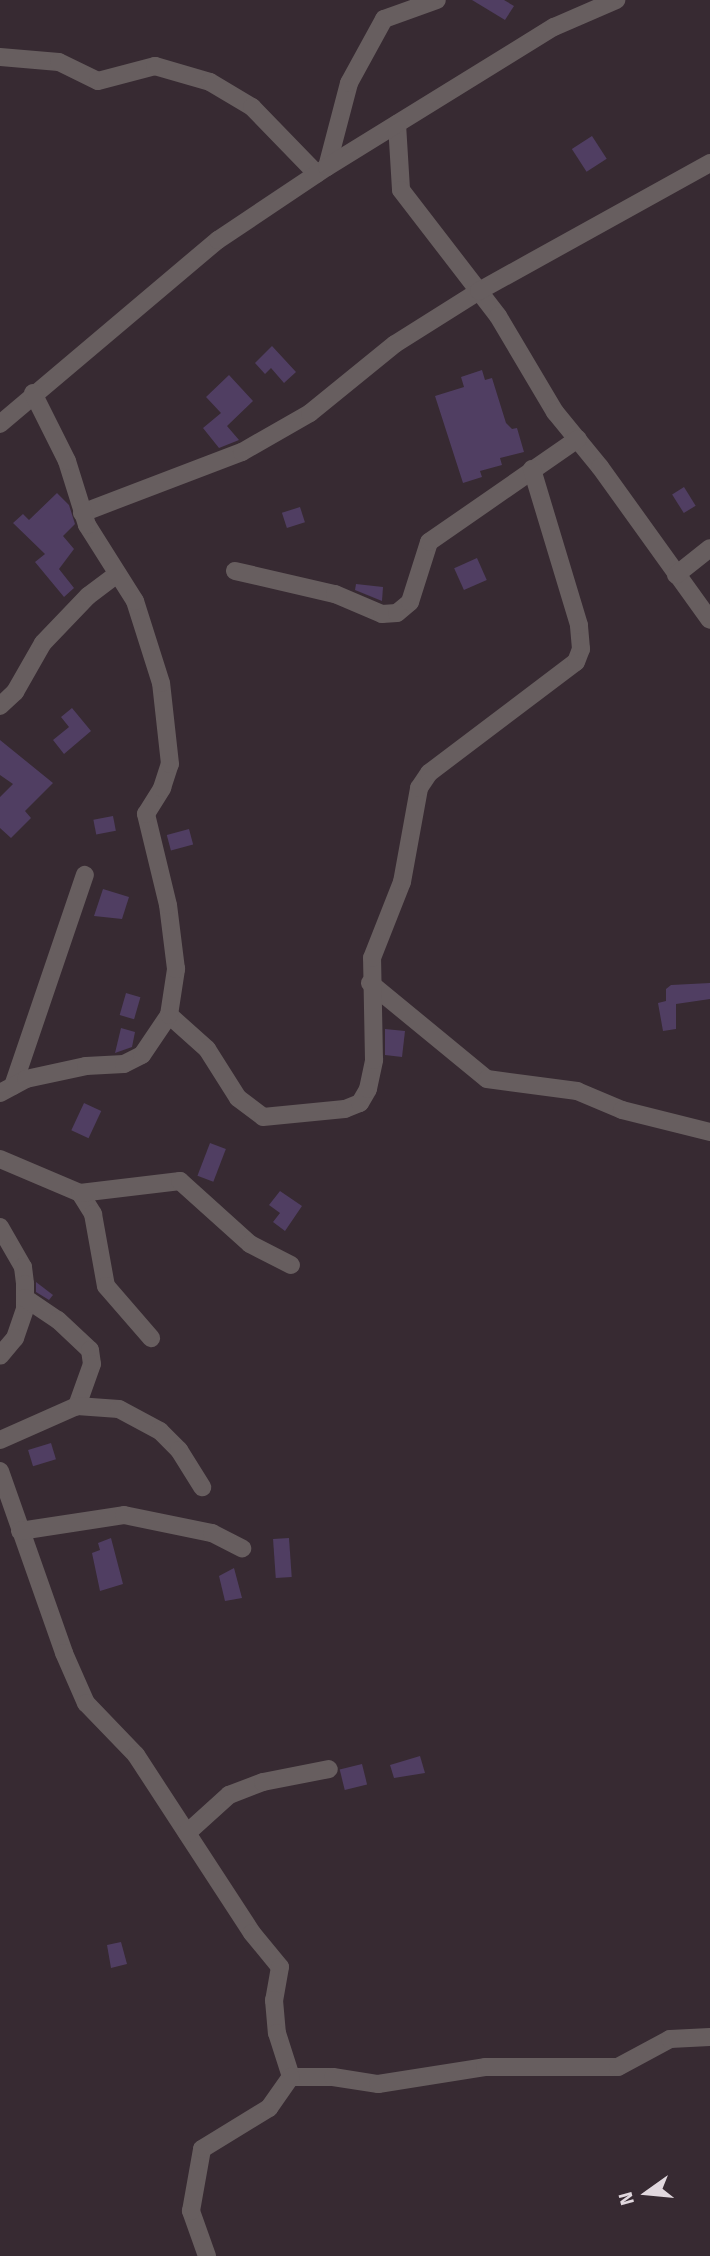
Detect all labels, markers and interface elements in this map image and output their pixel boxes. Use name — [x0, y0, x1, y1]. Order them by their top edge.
north arrow — [612, 2158, 682, 2228]
text: N — [613, 2190, 639, 2208]

